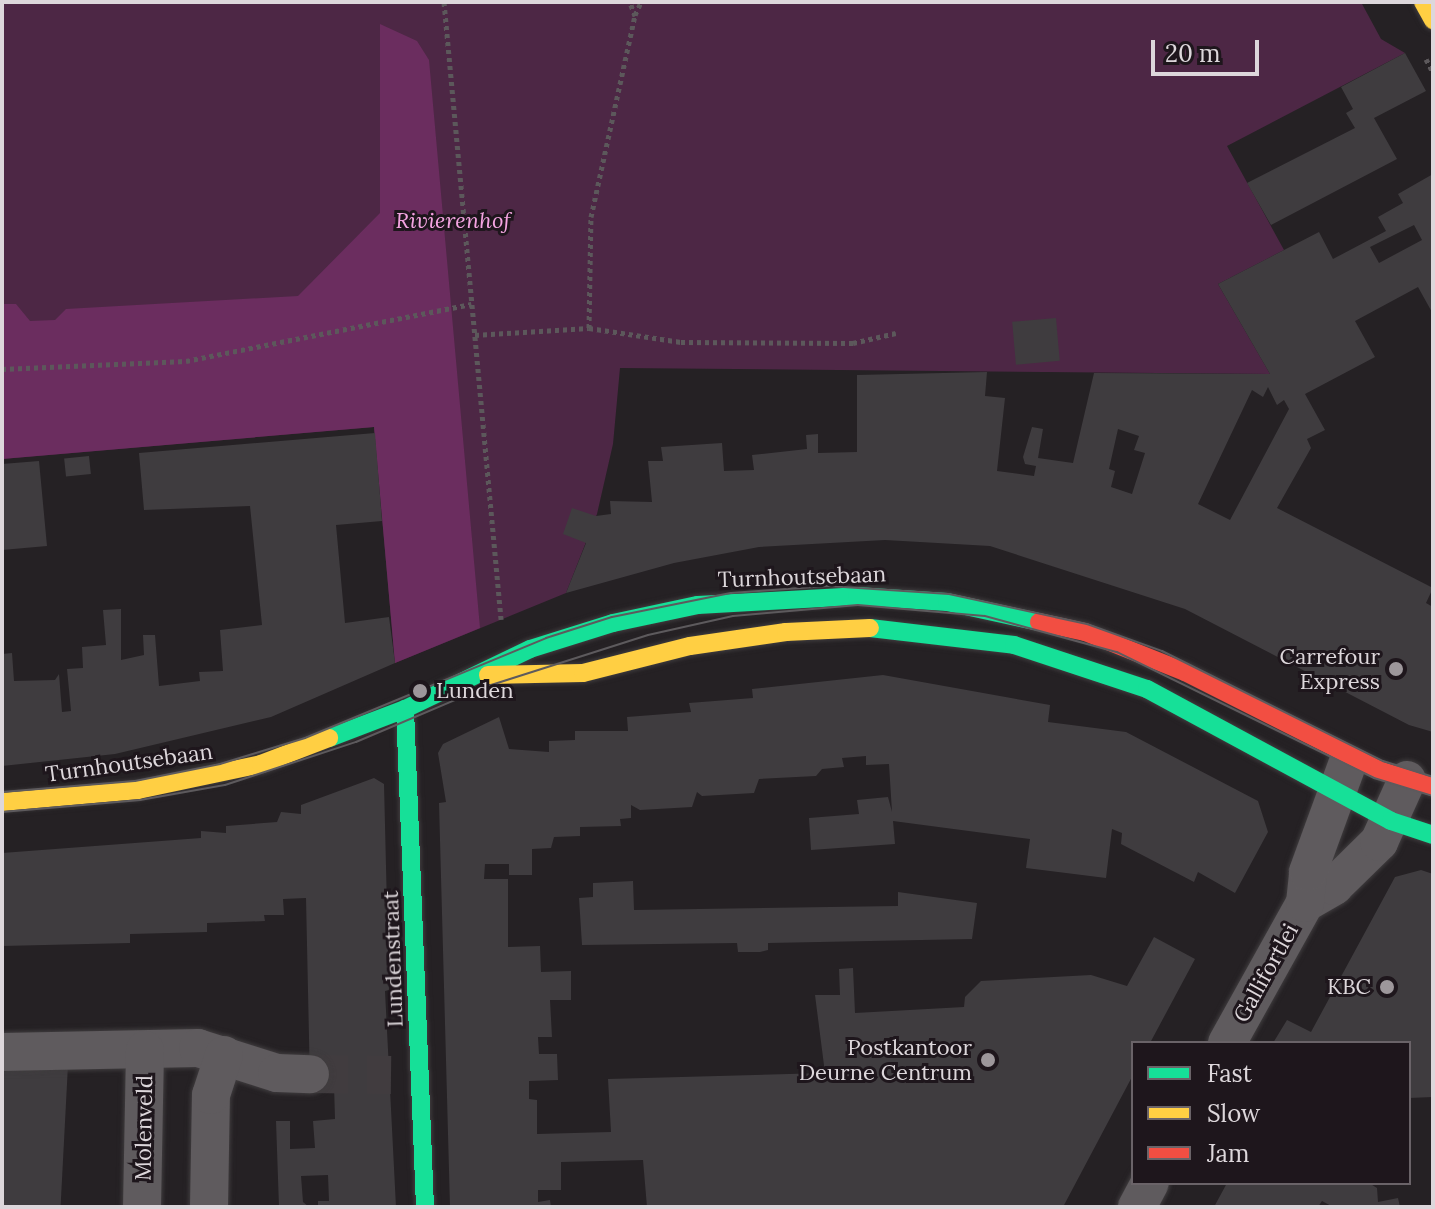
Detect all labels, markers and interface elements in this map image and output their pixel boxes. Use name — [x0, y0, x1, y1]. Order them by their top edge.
scale bar — [1155, 24, 1263, 74]
text: 20 m — [1165, 38, 1221, 69]
park label: Rivierenhof — [395, 208, 511, 234]
street label: Turnhoutsebaan — [717, 561, 887, 593]
place label: Carrefour Express — [1280, 643, 1380, 694]
marker: Carrefour Express — [1387, 660, 1405, 678]
place label: Lunden — [436, 678, 514, 704]
marker: Lunden — [411, 682, 429, 700]
street label: Turnhoutsebaan — [44, 738, 214, 788]
street label: Lundenstraat — [377, 890, 409, 1028]
street label: Gallifortlei — [1228, 919, 1304, 1027]
place label: KBC — [1327, 974, 1371, 1000]
marker: KBC — [1378, 978, 1396, 996]
place label: Postkantoor Deurne Centrum — [799, 1034, 972, 1086]
legend — [1131, 1041, 1411, 1185]
marker: Postkantoor Deurne Centrum — [979, 1051, 997, 1069]
text: Fast — [1207, 1058, 1252, 1089]
street label: Molenveld — [130, 1075, 158, 1181]
text: Slow — [1207, 1098, 1260, 1129]
text: Jam — [1207, 1138, 1249, 1169]

